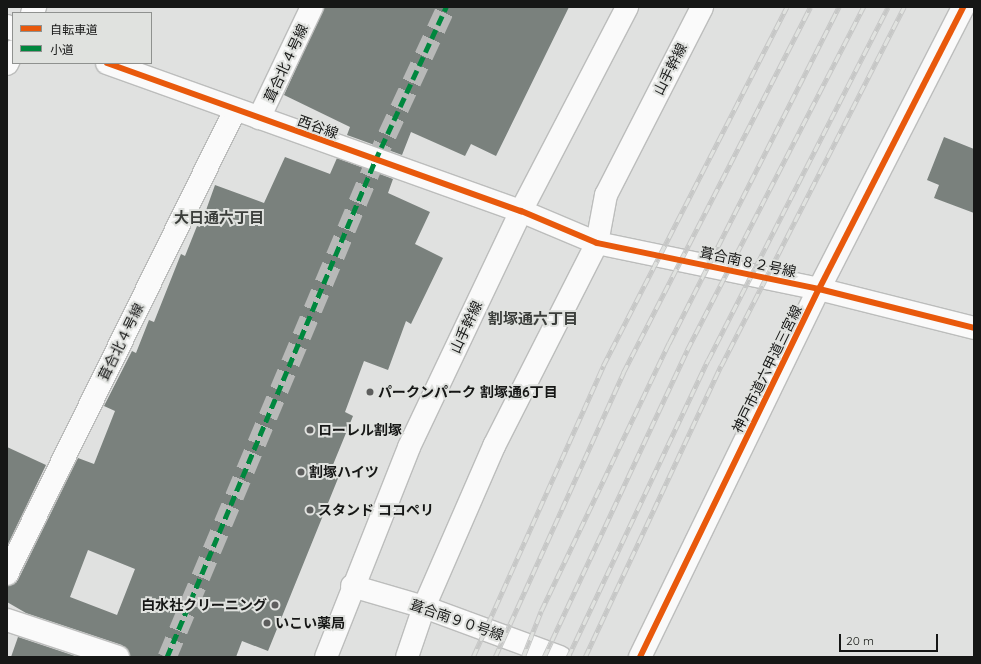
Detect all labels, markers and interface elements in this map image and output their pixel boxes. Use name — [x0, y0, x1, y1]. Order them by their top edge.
legend — [12, 12, 152, 64]
street label: 葺合北４号線 — [261, 21, 311, 105]
text: 自転車道 — [50, 22, 98, 37]
street label: 山手幹線 — [650, 40, 690, 98]
text: 小道 — [50, 42, 74, 57]
street label: 西谷線 — [295, 112, 341, 142]
district label: 大日通六丁目 — [174, 209, 264, 227]
street label: 葺合南８２号線 — [698, 244, 798, 280]
street label: 山手幹線 — [447, 298, 485, 356]
street label: 葺合北４号線 — [95, 301, 147, 383]
street label: 神戸市道六甲道三宮線 — [729, 302, 805, 436]
district label: 割塚通六丁目 — [488, 310, 578, 328]
place label: パークンパーク 割塚通6丁目 — [378, 384, 558, 400]
marker: パークンパーク 割塚通6丁目 — [365, 387, 375, 397]
place label: ローレル割塚 — [318, 422, 402, 438]
marker: ローレル割塚 — [305, 425, 315, 435]
place label: 割塚ハイツ — [309, 464, 379, 480]
marker: 割塚ハイツ — [296, 467, 306, 477]
place label: スタンド ココペリ — [318, 502, 434, 518]
marker: スタンド ココペリ — [305, 505, 315, 515]
street label: 葺合南９０号線 — [408, 596, 506, 644]
place label: 白水社クリーニング — [141, 597, 267, 613]
marker: 白水社クリーニング — [270, 600, 280, 610]
place label: いこい薬局 — [275, 615, 345, 631]
marker: いこい薬局 — [262, 618, 272, 628]
scale bar — [841, 626, 940, 652]
text: 20 m — [846, 633, 874, 648]

